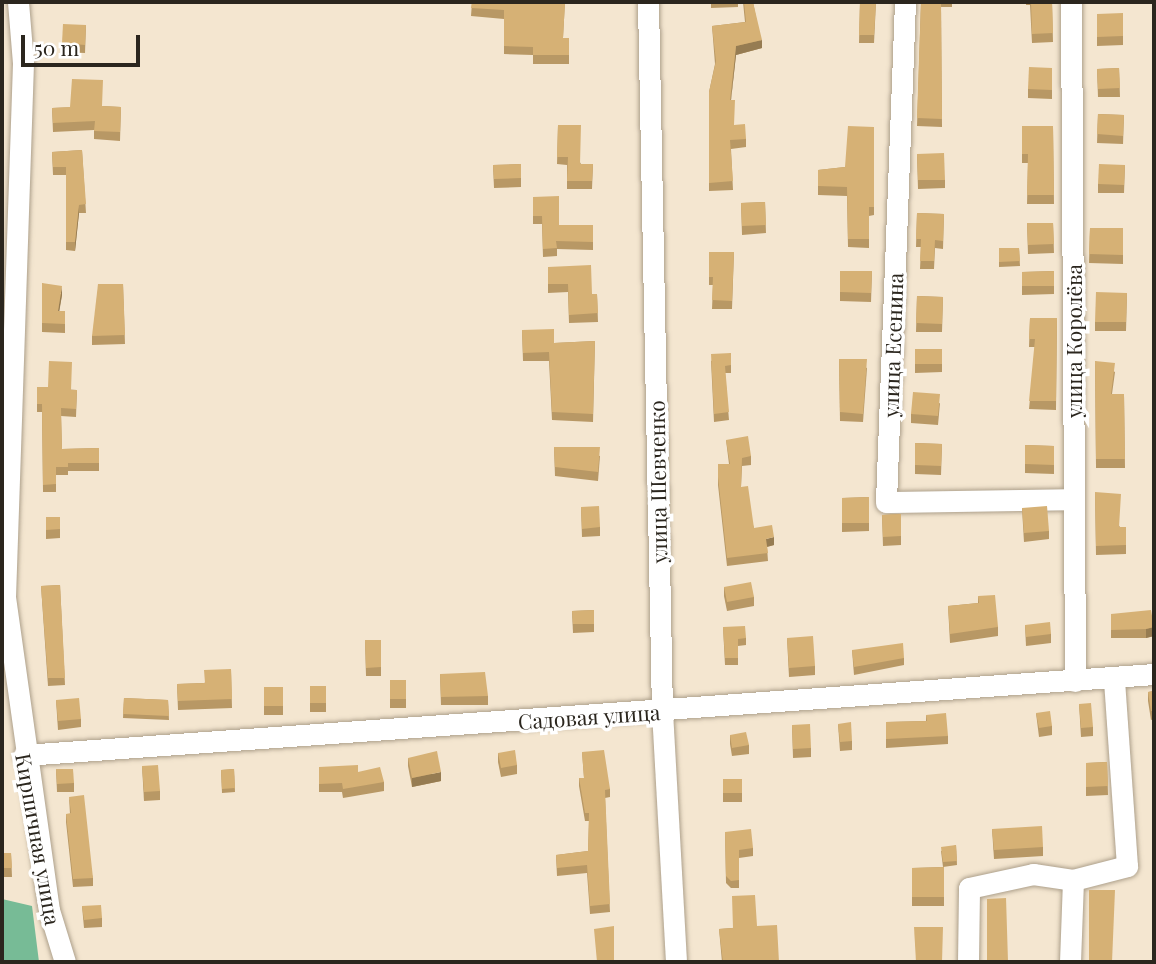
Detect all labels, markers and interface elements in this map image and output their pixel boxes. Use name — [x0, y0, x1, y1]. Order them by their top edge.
scale bar — [24, 21, 144, 65]
text: 50 m — [34, 33, 79, 61]
street label: улица Королёва — [1060, 264, 1086, 418]
street label: улица Есенина — [877, 272, 907, 418]
street label: улица Шевченко — [643, 400, 671, 564]
street label: Садовая улица — [517, 698, 661, 734]
street label: Кирпичная улица — [11, 751, 67, 927]

